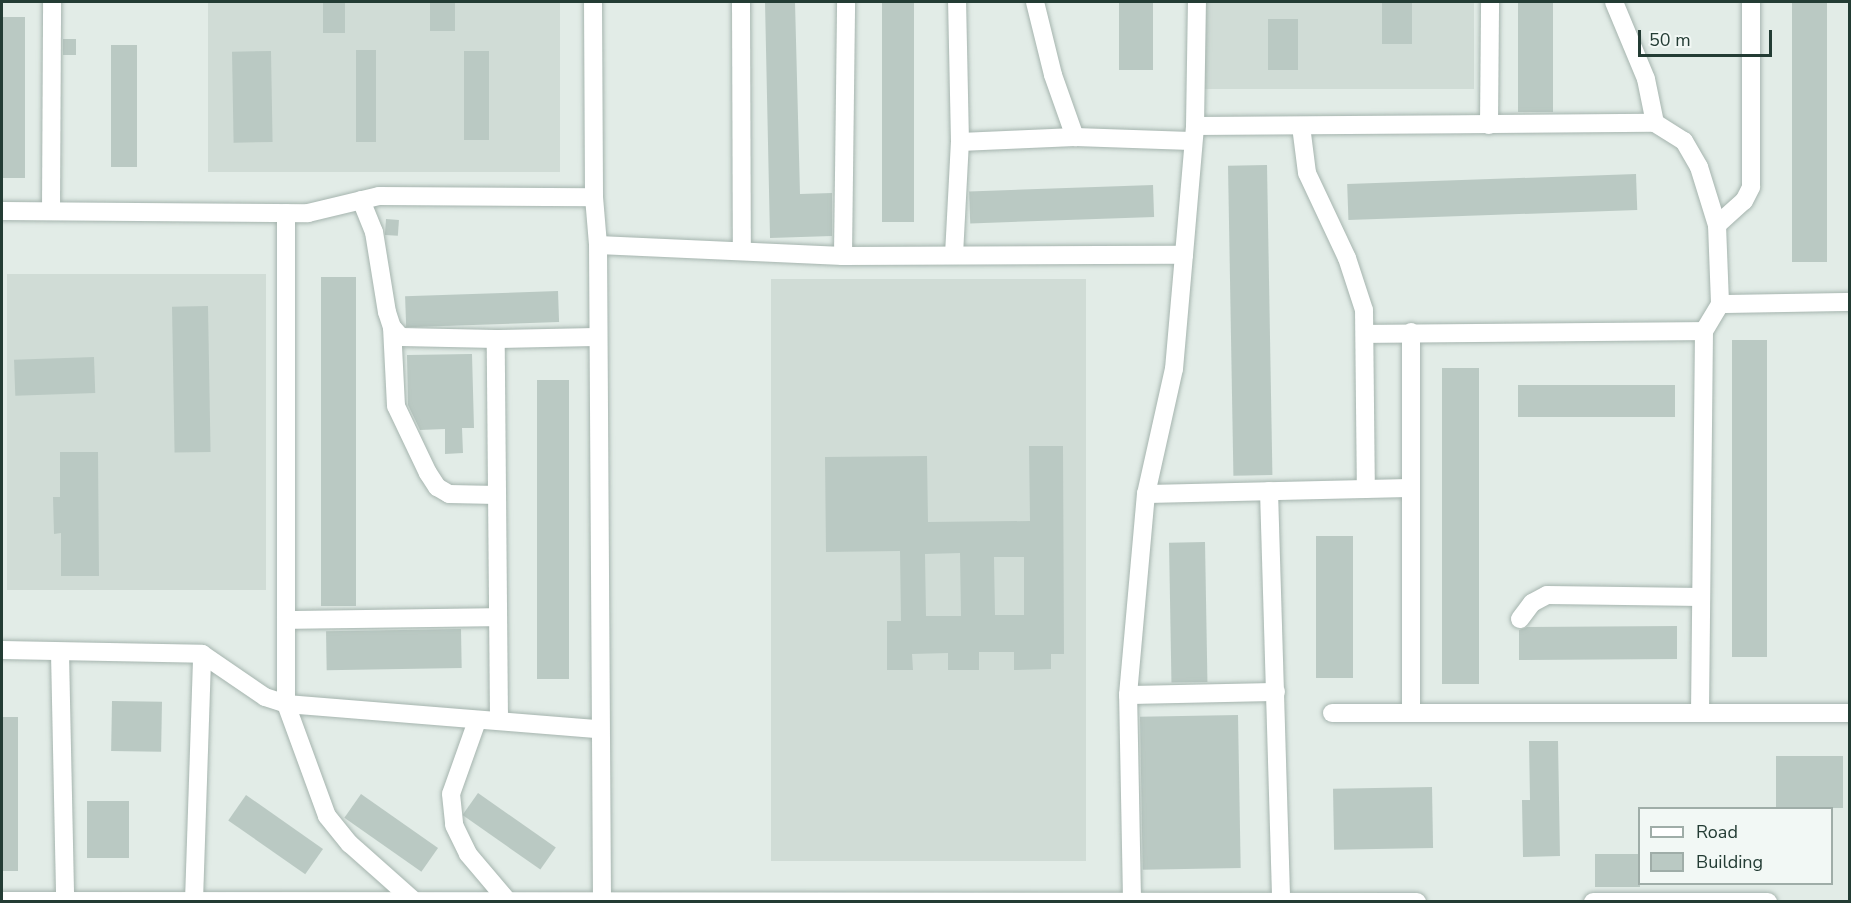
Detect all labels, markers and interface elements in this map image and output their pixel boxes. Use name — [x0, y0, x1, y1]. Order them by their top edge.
scale bar — [1641, 18, 1774, 56]
text: 50 m — [1649, 28, 1691, 52]
legend — [1638, 807, 1833, 885]
text: Road — [1696, 820, 1738, 844]
text: Building — [1696, 850, 1763, 874]

